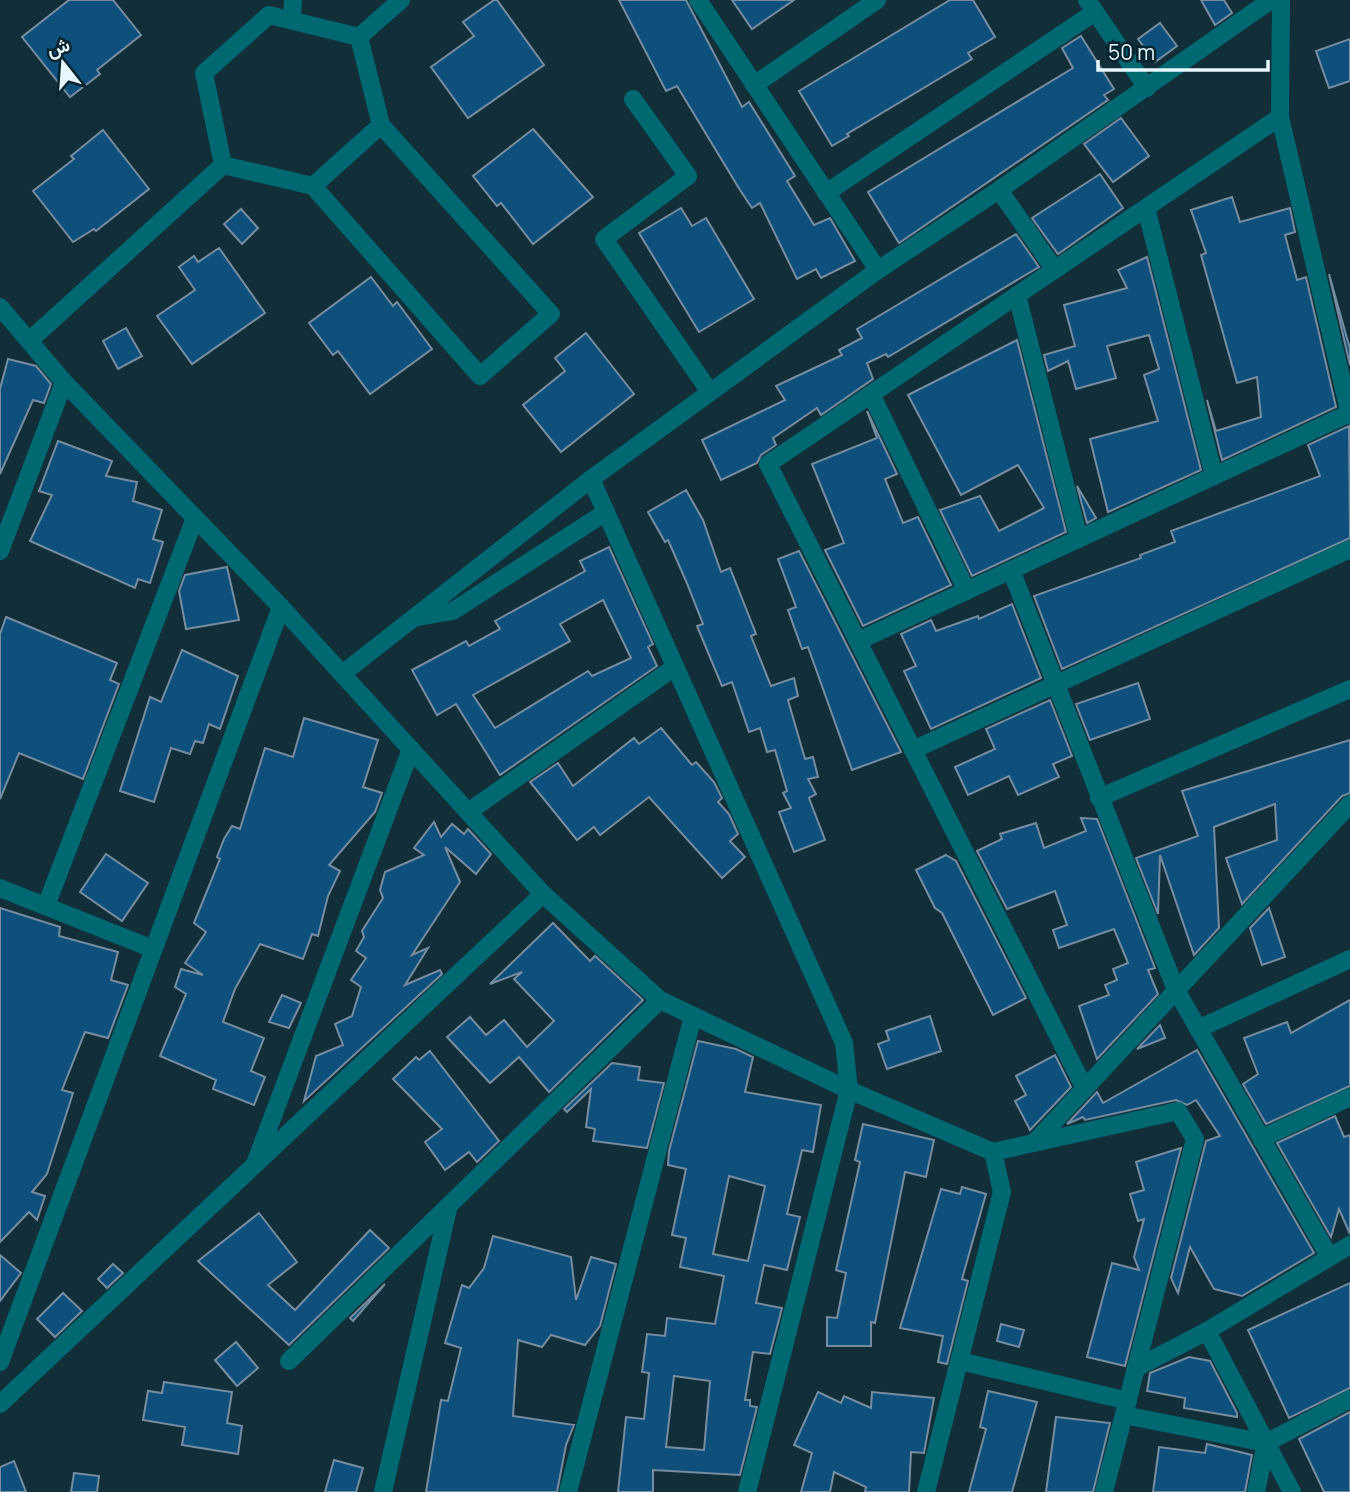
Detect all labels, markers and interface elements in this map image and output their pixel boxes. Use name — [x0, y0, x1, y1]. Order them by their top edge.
north arrow — [28, 28, 98, 98]
scale bar — [1098, 28, 1268, 72]
text: ش — [43, 31, 73, 63]
text: 50 m — [1108, 38, 1155, 66]

